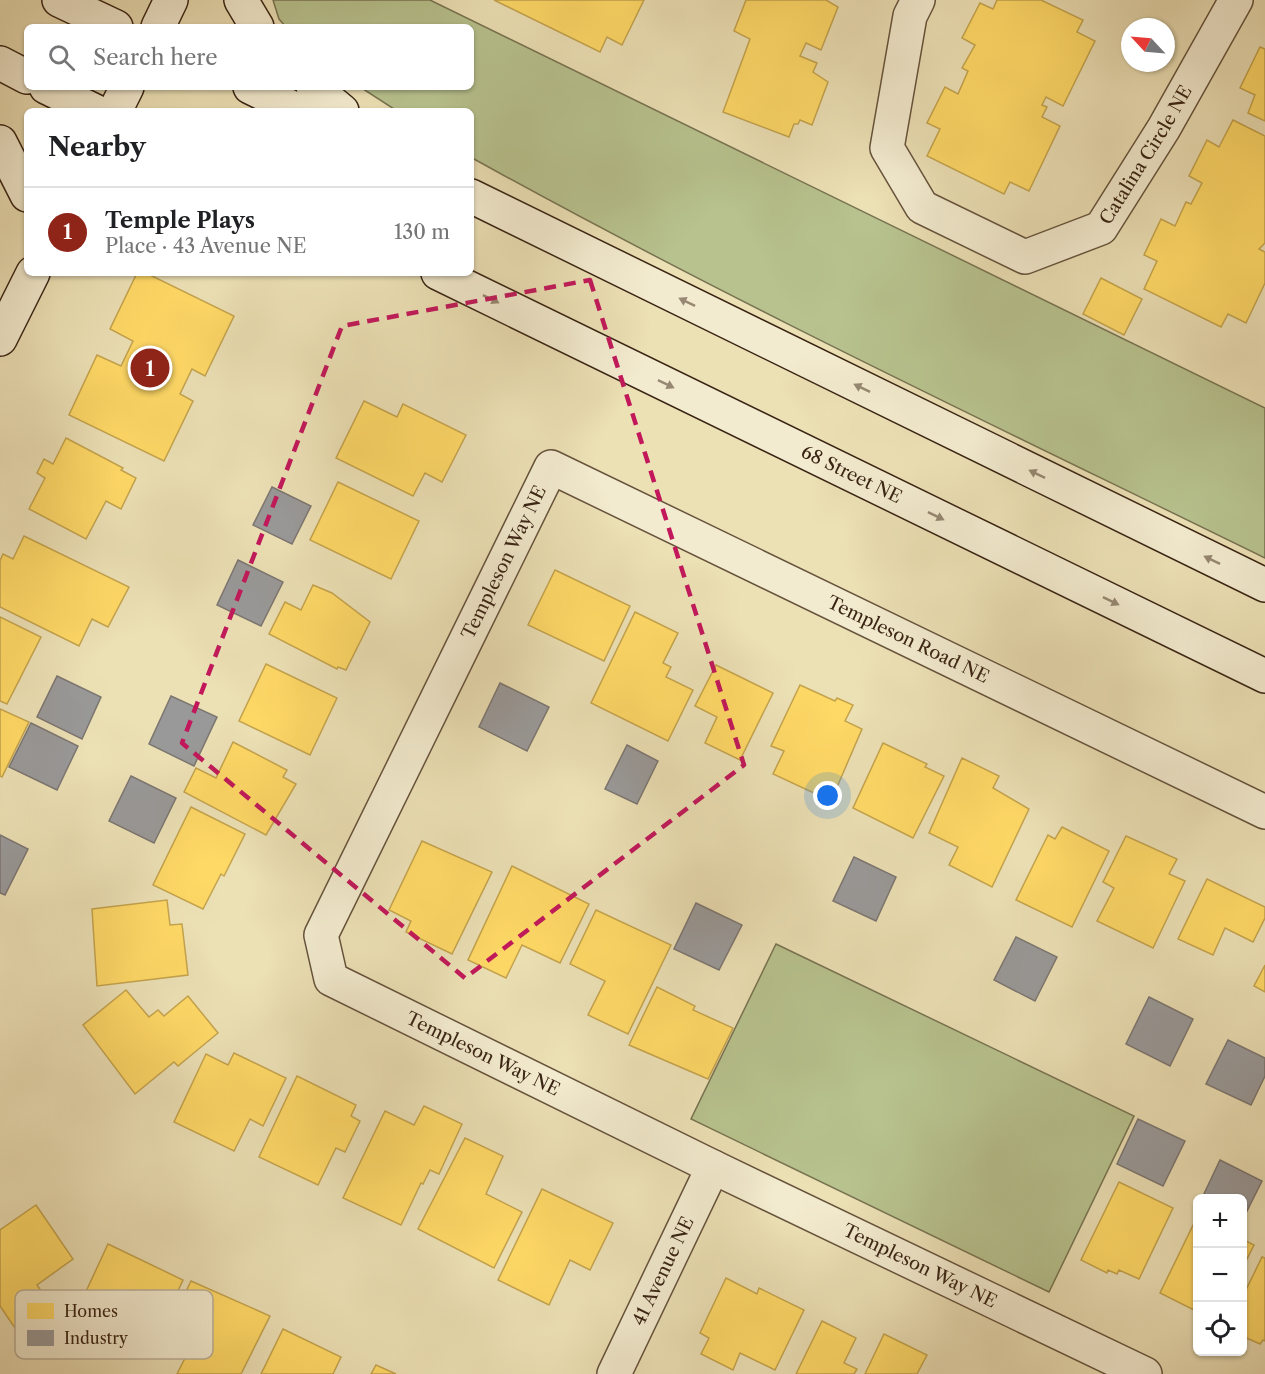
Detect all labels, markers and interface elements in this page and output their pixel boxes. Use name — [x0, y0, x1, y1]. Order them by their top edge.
north arrow — [1121, 18, 1175, 72]
search box — [24, 24, 474, 90]
icon: search — [45, 41, 78, 74]
text: Search here — [93, 44, 218, 71]
street label: Catalina Circle NE — [1095, 82, 1197, 229]
text: Nearby — [48, 131, 146, 163]
text: Temple Plays — [105, 207, 255, 234]
text: 1 — [63, 220, 72, 244]
text: 130 m — [394, 220, 450, 244]
text: Place · 43 Avenue NE — [105, 234, 307, 258]
one-way arrow — [482, 294, 499, 303]
one-way arrow — [679, 297, 696, 307]
pin: 1 — [130, 346, 170, 391]
one-way arrow — [658, 379, 675, 389]
one-way arrow — [854, 383, 871, 392]
street label: 68 Street NE — [798, 441, 905, 508]
one-way arrow — [1029, 469, 1046, 478]
street label: Templeson Way NE — [457, 482, 551, 643]
one-way arrow — [927, 511, 944, 520]
one-way arrow — [1204, 555, 1221, 564]
street label: Templeson Road NE — [824, 591, 993, 688]
one-way arrow — [1103, 596, 1120, 606]
your location — [813, 781, 842, 810]
street label: Templeson Way NE — [403, 1007, 563, 1101]
map controls — [1193, 1194, 1247, 1356]
button: + — [1193, 1194, 1247, 1248]
street label: 41 Avenue NE — [628, 1213, 699, 1329]
street label: Templeson Way NE — [840, 1219, 1000, 1313]
button: − — [1193, 1248, 1247, 1302]
legend — [15, 1290, 213, 1359]
text: Homes — [64, 1301, 118, 1321]
button: locate — [1193, 1302, 1247, 1356]
text: Industry — [64, 1328, 129, 1348]

